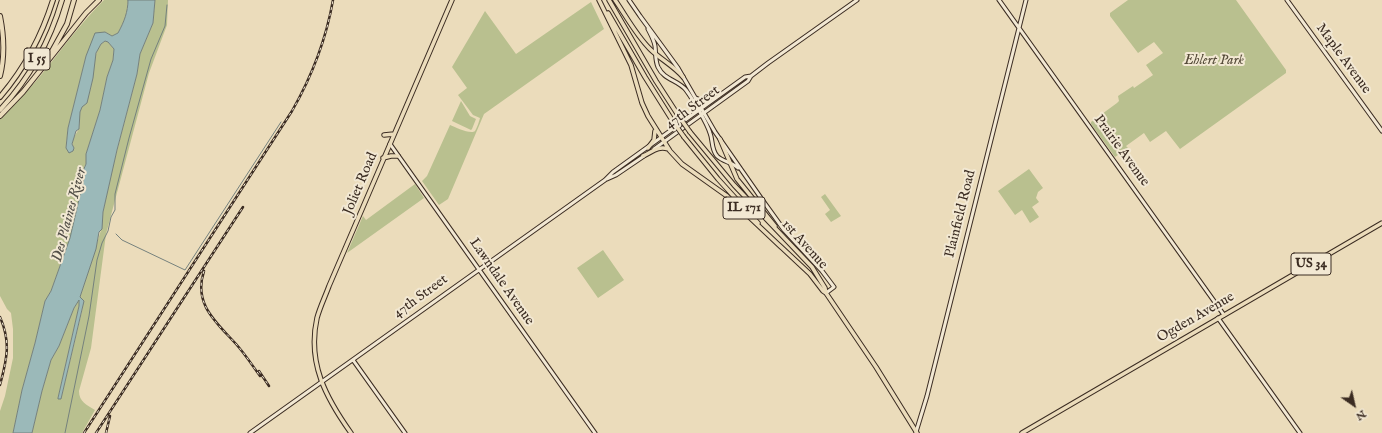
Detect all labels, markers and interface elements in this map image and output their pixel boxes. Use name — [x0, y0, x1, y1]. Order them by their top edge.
street label: Maple Avenue — [1312, 21, 1374, 97]
road number: I 55 — [24, 48, 50, 70]
park label: Ehlert Park — [1184, 53, 1244, 69]
street label: 47th Street — [663, 83, 723, 133]
street label: Prairie Avenue — [1089, 112, 1153, 190]
street label: Joliet Road — [340, 150, 382, 218]
water label: Des Plaines River — [49, 166, 91, 264]
street label: Plainfield Road — [942, 168, 980, 260]
road number: IL 171 — [723, 197, 765, 219]
street label: 1st Avenue — [777, 217, 831, 273]
street label: Lawndale Avenue — [465, 235, 537, 329]
road number: US 34 — [1291, 253, 1331, 275]
street label: 47th Street — [391, 272, 451, 322]
street label: Ogden Avenue — [1154, 289, 1238, 347]
north arrow — [1334, 385, 1374, 425]
text: N — [1353, 406, 1369, 423]

